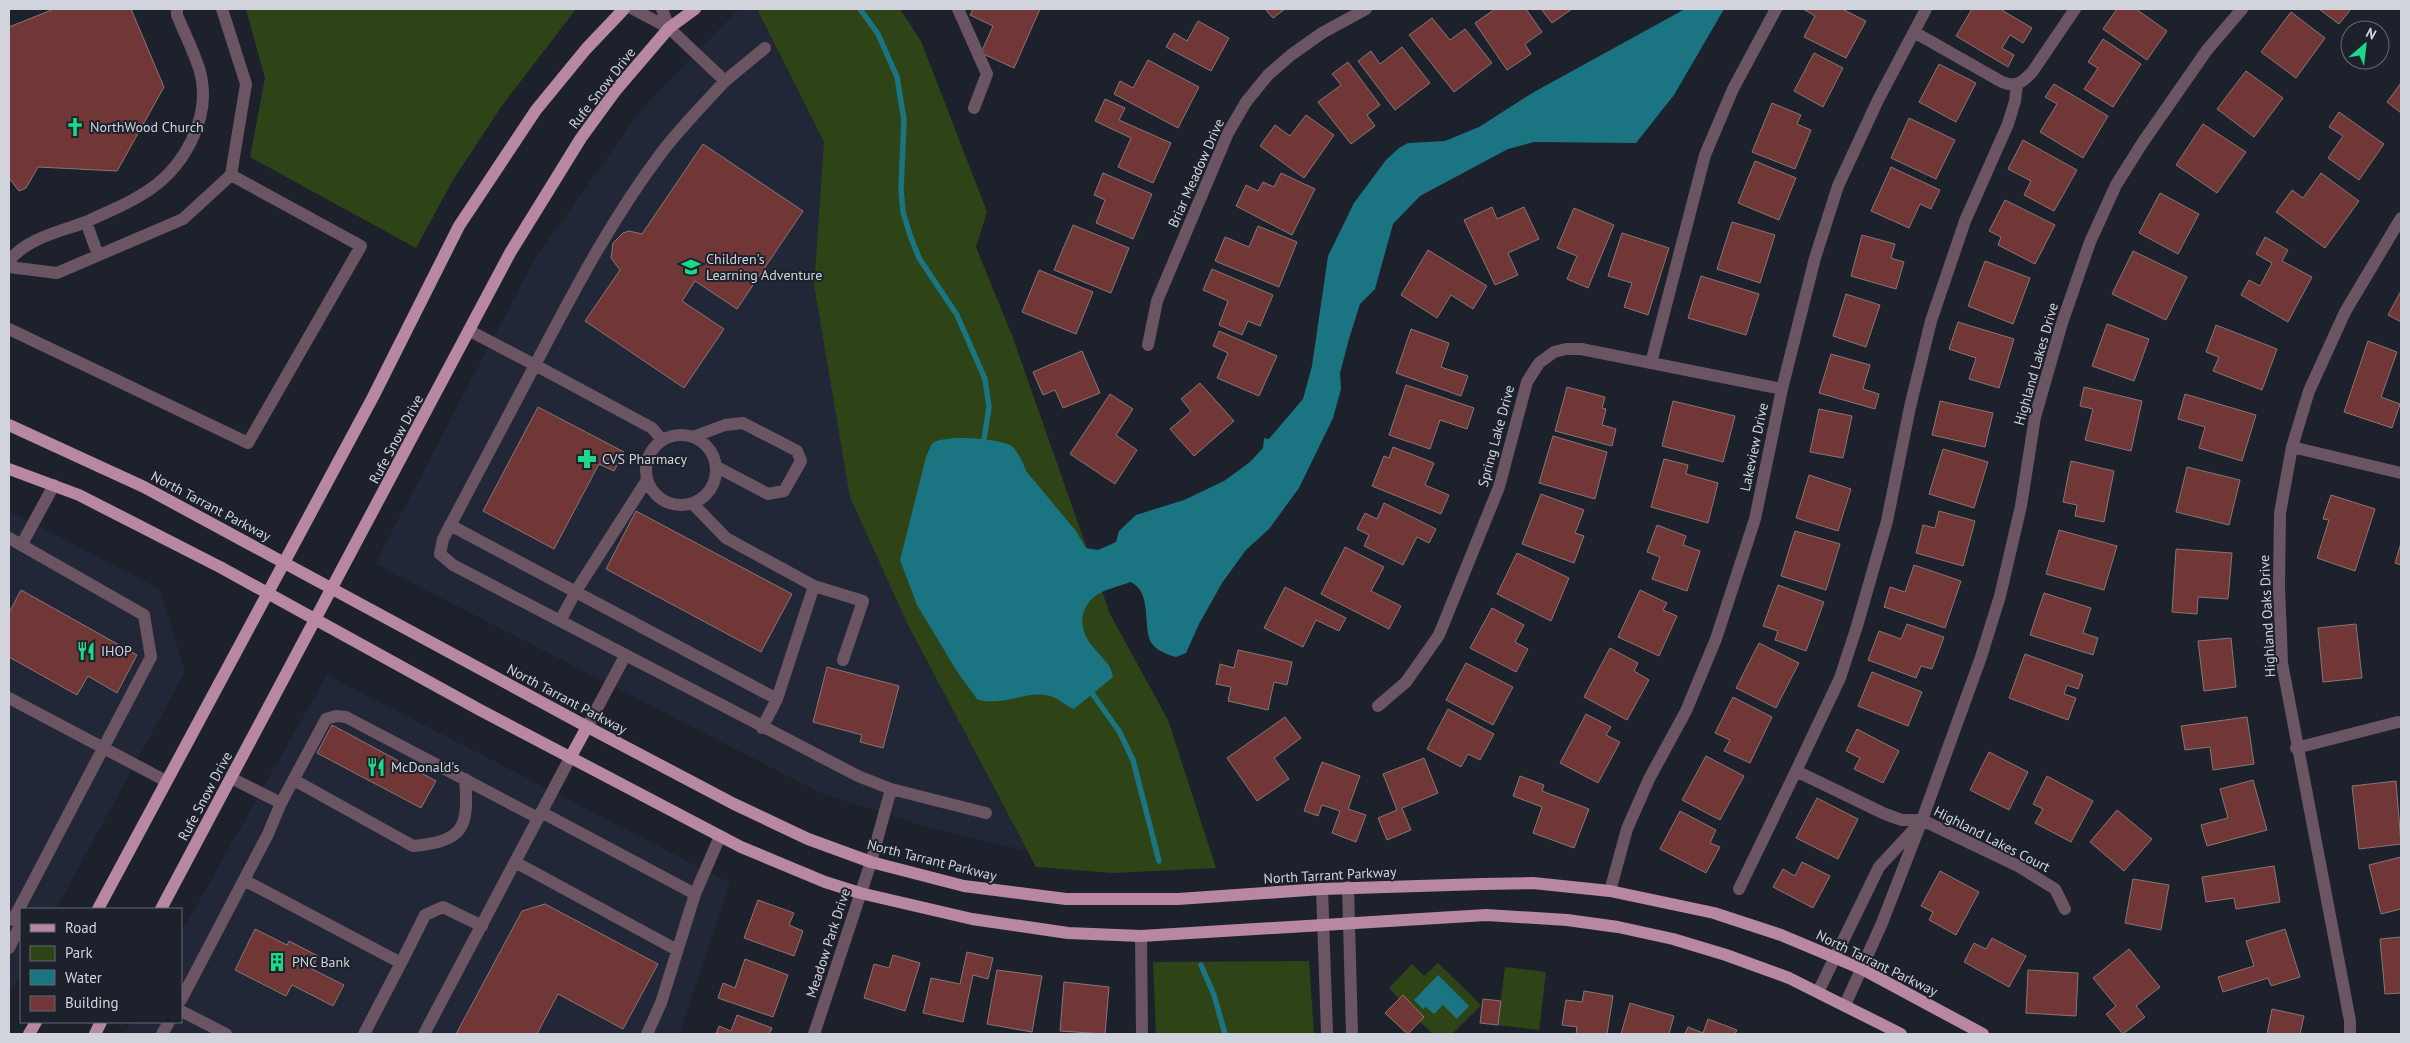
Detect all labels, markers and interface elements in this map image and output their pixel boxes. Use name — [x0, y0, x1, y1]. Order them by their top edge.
north arrow — [2340, 20, 2390, 70]
text: N — [2363, 23, 2379, 44]
street label: Rufe Snow Drive — [565, 44, 639, 132]
church icon: NorthWood Church — [64, 116, 86, 138]
street label: Briar Meadow Drive — [1164, 116, 1228, 230]
place label: NorthWood Church — [90, 118, 204, 136]
place label: Children's Learning Adventure — [706, 250, 822, 284]
school or university icon: Children's Learning Adventure — [680, 256, 702, 278]
street label: Highland Lakes Drive — [2010, 301, 2062, 427]
street label: Spring Lake Drive — [1474, 383, 1518, 489]
street label: Rufe Snow Drive — [365, 391, 427, 487]
street label: Lakeview Drive — [1736, 401, 1772, 493]
pharmacy icon: CVS Pharmacy — [576, 448, 598, 470]
place label: CVS Pharmacy — [602, 450, 687, 468]
street label: North Tarrant Parkway — [148, 467, 274, 545]
street label: Highland Oaks Drive — [2255, 554, 2279, 678]
restaurant icon: IHOP — [75, 640, 97, 662]
place label: IHOP — [101, 642, 132, 660]
street label: North Tarrant Parkway — [504, 660, 630, 738]
street label: Rufe Snow Drive — [174, 748, 236, 844]
restaurant icon: McDonald's — [365, 756, 387, 778]
place label: McDonald's — [391, 758, 459, 776]
street label: Highland Lakes Court — [1931, 802, 2053, 876]
street label: North Tarrant Parkway — [865, 835, 999, 885]
street label: North Tarrant Parkway — [1263, 863, 1397, 887]
street label: Meadow Park Drive — [802, 886, 854, 1000]
legend — [20, 908, 182, 1023]
text: Road — [65, 918, 97, 937]
street label: North Tarrant Parkway — [1813, 926, 1941, 1000]
text: Park — [65, 943, 93, 962]
building icon: PNC Bank — [266, 951, 288, 973]
place label: PNC Bank — [292, 953, 350, 971]
text: Water — [65, 968, 102, 987]
text: Building — [65, 993, 119, 1012]

